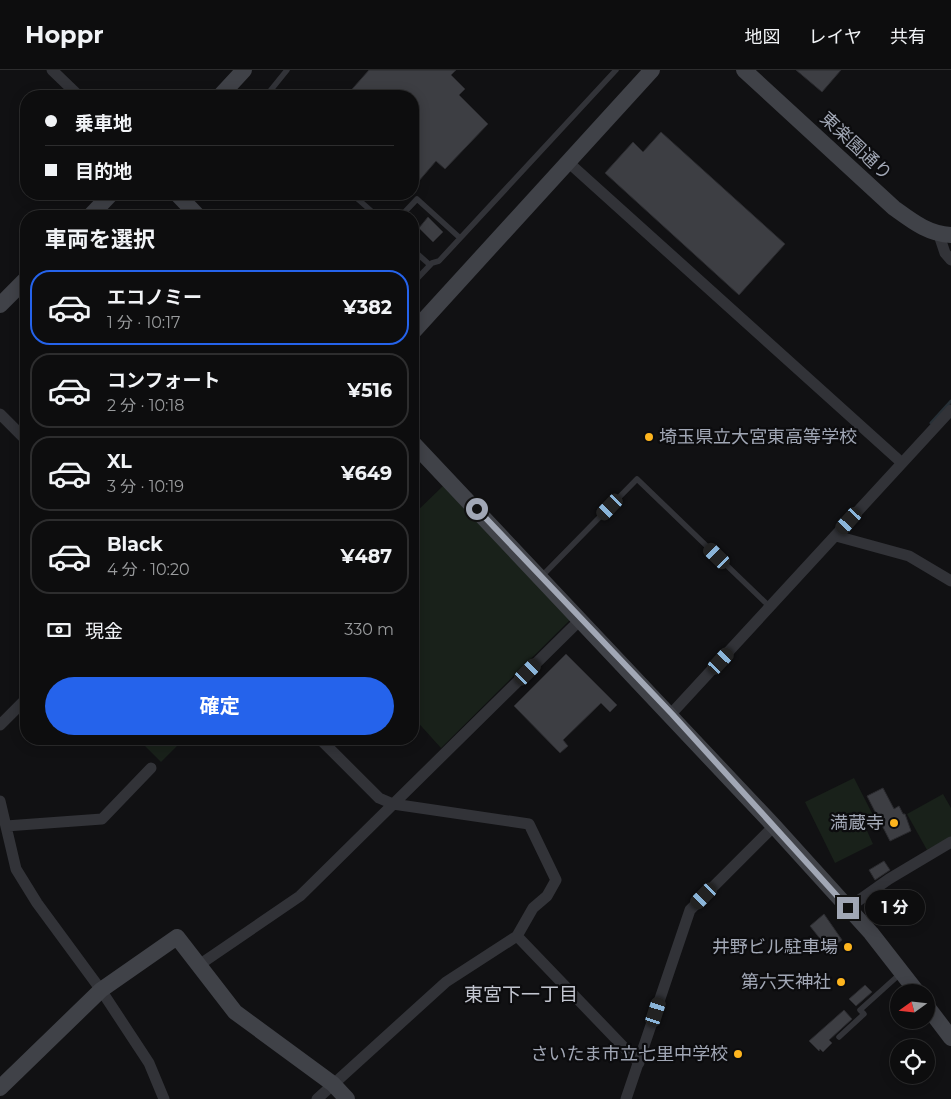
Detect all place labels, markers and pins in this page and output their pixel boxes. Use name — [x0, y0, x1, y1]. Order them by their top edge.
place label: 埼玉県立大宮東高等学校 — [659, 426, 857, 448]
marker: 埼玉県立大宮東高等学校 — [643, 431, 655, 443]
place label: 満蔵寺 — [830, 812, 884, 834]
marker: 満蔵寺 — [888, 817, 900, 829]
place label: 井野ビル駐車場 — [712, 936, 838, 958]
marker: 井野ビル駐車場 — [842, 941, 854, 953]
place label: 第六天神社 — [741, 971, 831, 993]
marker: 第六天神社 — [835, 976, 847, 988]
place label: さいたま市立七里中学校 — [531, 1043, 728, 1065]
marker: さいたま市立七里中学校 — [732, 1048, 744, 1060]

